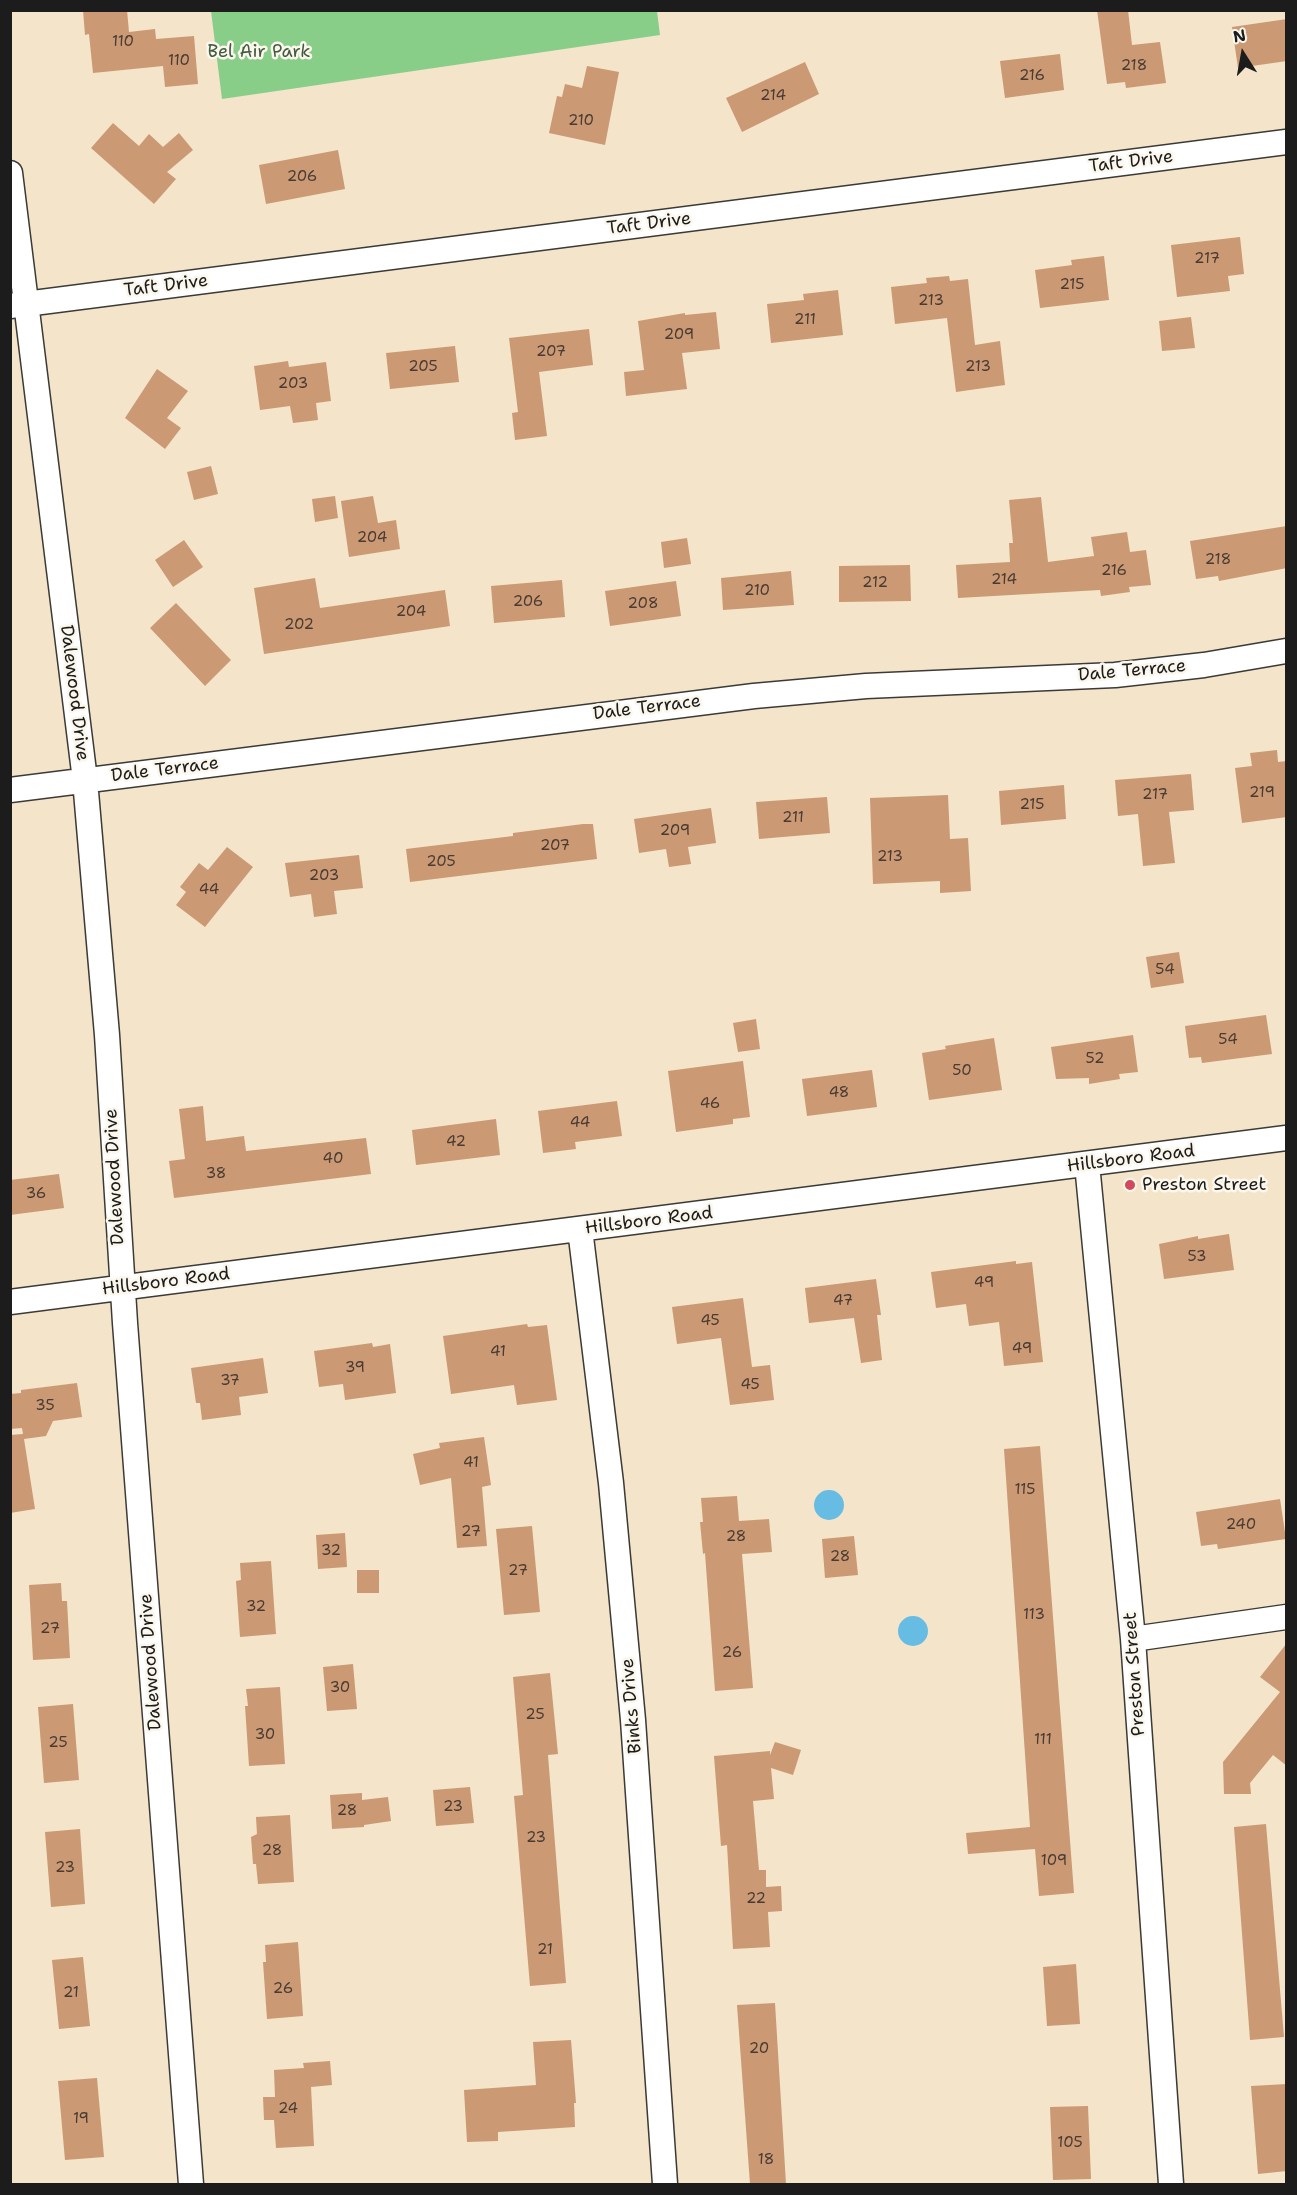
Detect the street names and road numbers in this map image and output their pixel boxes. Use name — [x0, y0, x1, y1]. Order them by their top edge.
street label: Taft Drive — [1088, 146, 1174, 178]
street label: Taft Drive — [606, 208, 692, 240]
street label: Taft Drive — [123, 270, 209, 302]
street label: Dalewood Drive — [55, 624, 93, 762]
street label: Dale Terrace — [1077, 656, 1187, 686]
street label: Dale Terrace — [592, 691, 702, 725]
street label: Dale Terrace — [110, 753, 220, 787]
street label: Dalewood Drive — [101, 1108, 129, 1246]
street label: Hillsboro Road — [1066, 1140, 1196, 1178]
street label: Hillsboro Road — [584, 1202, 714, 1240]
street label: Hillsboro Road — [101, 1263, 231, 1301]
street label: Dalewood Drive — [135, 1593, 167, 1731]
street label: Preston Street — [1120, 1611, 1150, 1737]
street label: Binks Drive — [617, 1657, 647, 1755]

